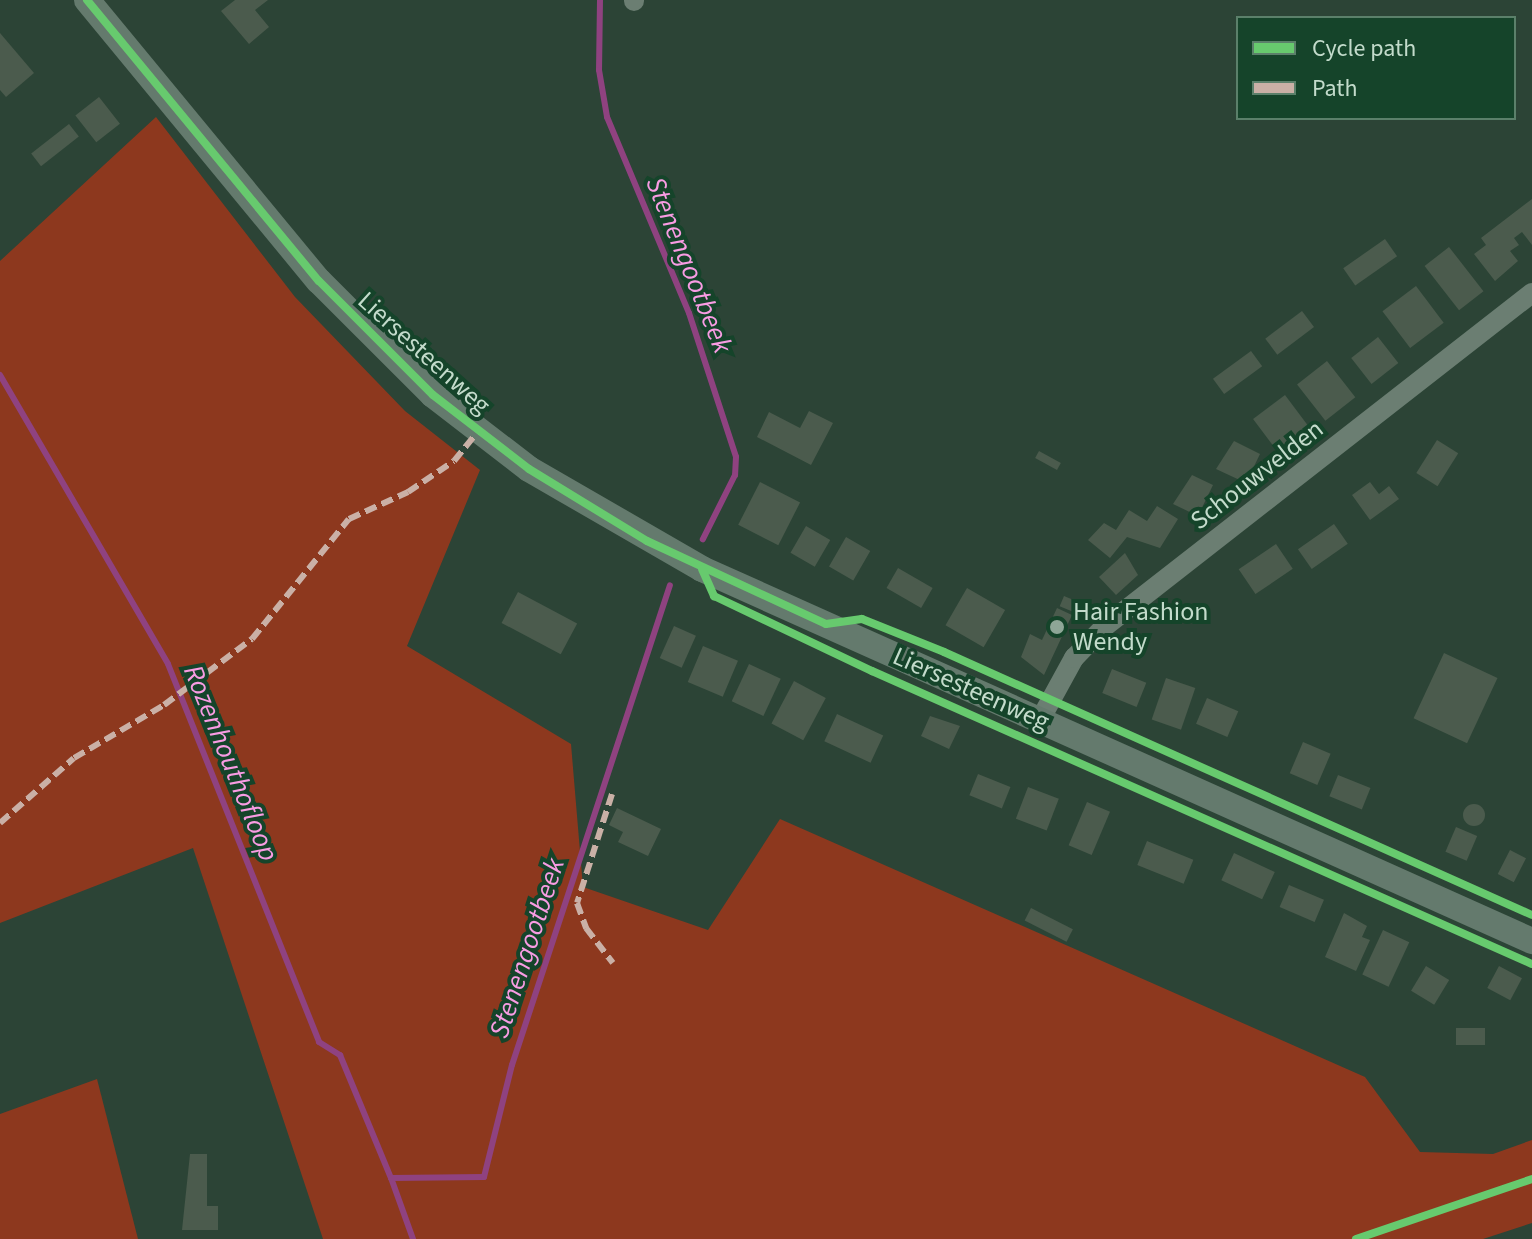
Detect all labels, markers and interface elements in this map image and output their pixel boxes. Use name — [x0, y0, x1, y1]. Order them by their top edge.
legend — [1236, 16, 1516, 120]
text: Cycle path — [1312, 31, 1416, 66]
text: Path — [1312, 71, 1358, 106]
water label: Stenengootbeek — [638, 172, 740, 358]
street label: Liersesteenweg — [351, 285, 497, 421]
street label: Schouwvelden — [1184, 413, 1330, 537]
place label: Hair Fashion Wendy — [1073, 596, 1208, 658]
marker: Hair Fashion Wendy — [1048, 618, 1066, 636]
street label: Liersesteenweg — [888, 641, 1054, 737]
water label: Rozenhouthofloop — [176, 660, 286, 866]
water label: Stenengootbeek — [482, 854, 572, 1042]

